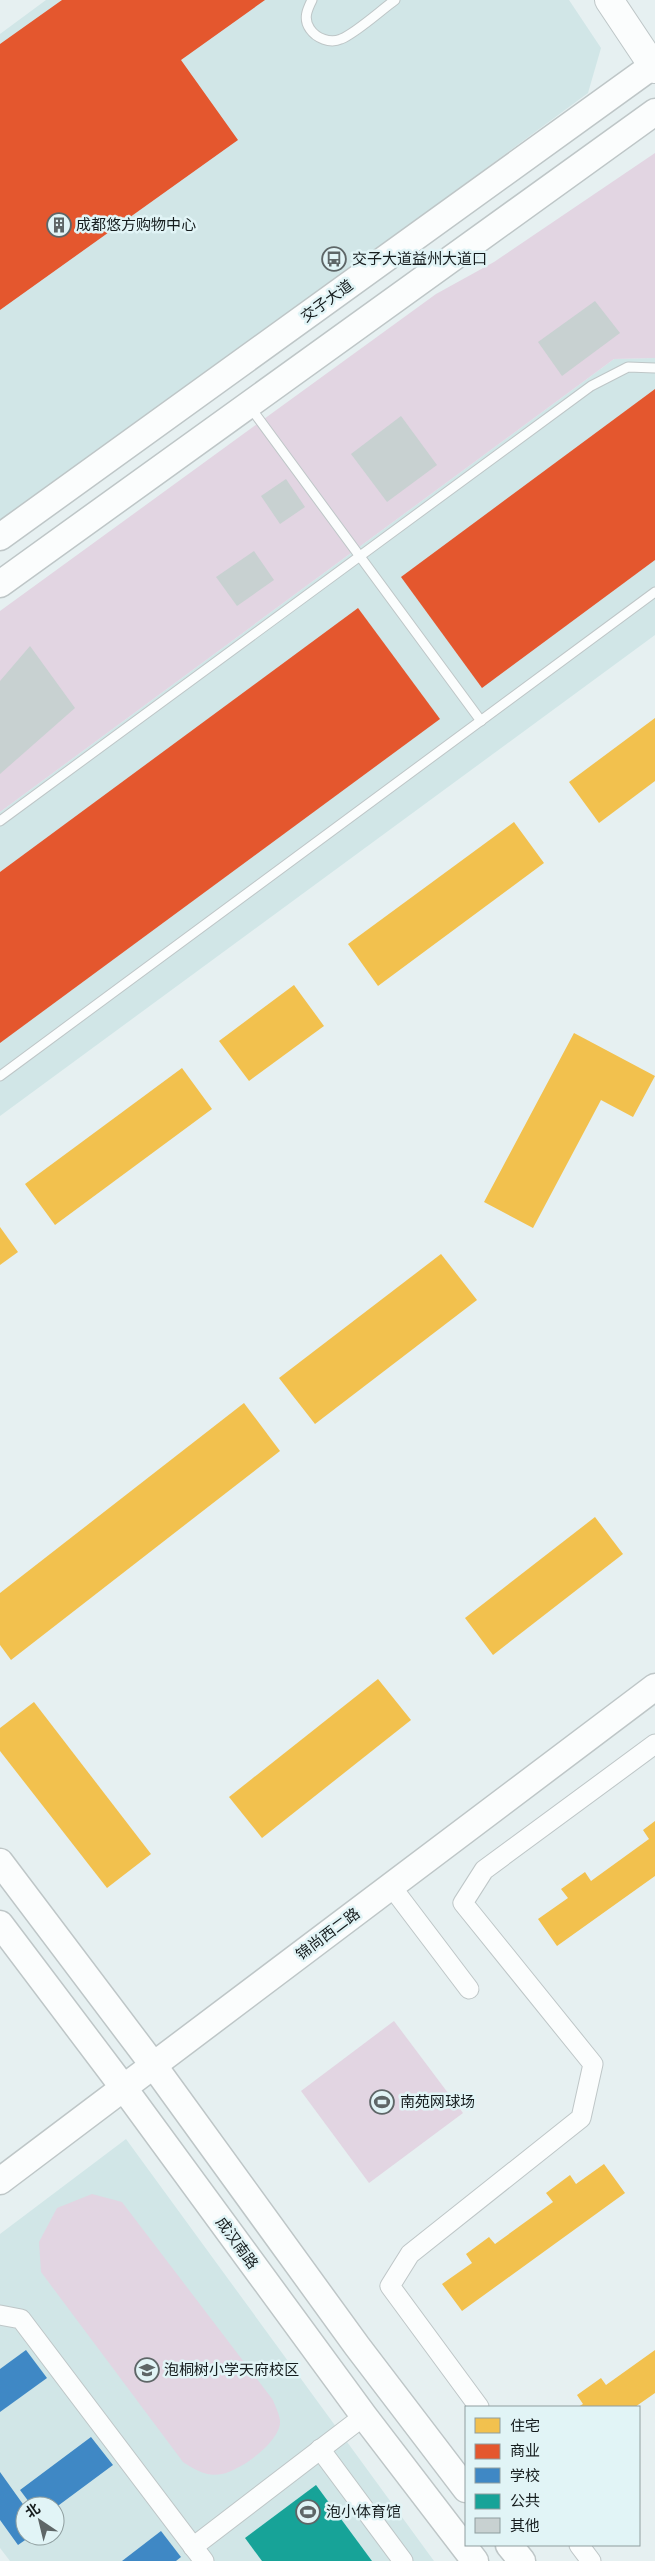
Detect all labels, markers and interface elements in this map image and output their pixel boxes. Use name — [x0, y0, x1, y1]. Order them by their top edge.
building icon: 成都悠方购物中心 — [46, 212, 72, 238]
place label: 成都悠方购物中心 — [76, 216, 196, 234]
bus stop icon: 交子大道益州大道口 — [321, 246, 347, 272]
place label: 交子大道益州大道口 — [352, 250, 487, 268]
street label: 交子大道 — [297, 276, 357, 326]
street label: 锦尚西二路 — [293, 1904, 363, 1964]
sports icon: 南苑网球场 — [369, 2089, 395, 2115]
place label: 南苑网球场 — [400, 2093, 475, 2111]
street label: 成汉南路 — [212, 2213, 262, 2273]
school or university icon: 泡桐树小学天府校区 — [134, 2357, 160, 2383]
place label: 泡桐树小学天府校区 — [164, 2361, 299, 2379]
legend — [465, 2406, 640, 2546]
text: 住宅 — [510, 2417, 540, 2435]
text: 商业 — [510, 2442, 540, 2460]
text: 学校 — [510, 2467, 540, 2485]
text: 公共 — [510, 2492, 540, 2510]
north arrow — [15, 2496, 65, 2546]
sports icon: 泡小体育馆 — [295, 2499, 321, 2525]
text: 北 — [22, 2500, 43, 2522]
place label: 泡小体育馆 — [326, 2503, 401, 2521]
text: 其他 — [510, 2517, 540, 2535]

